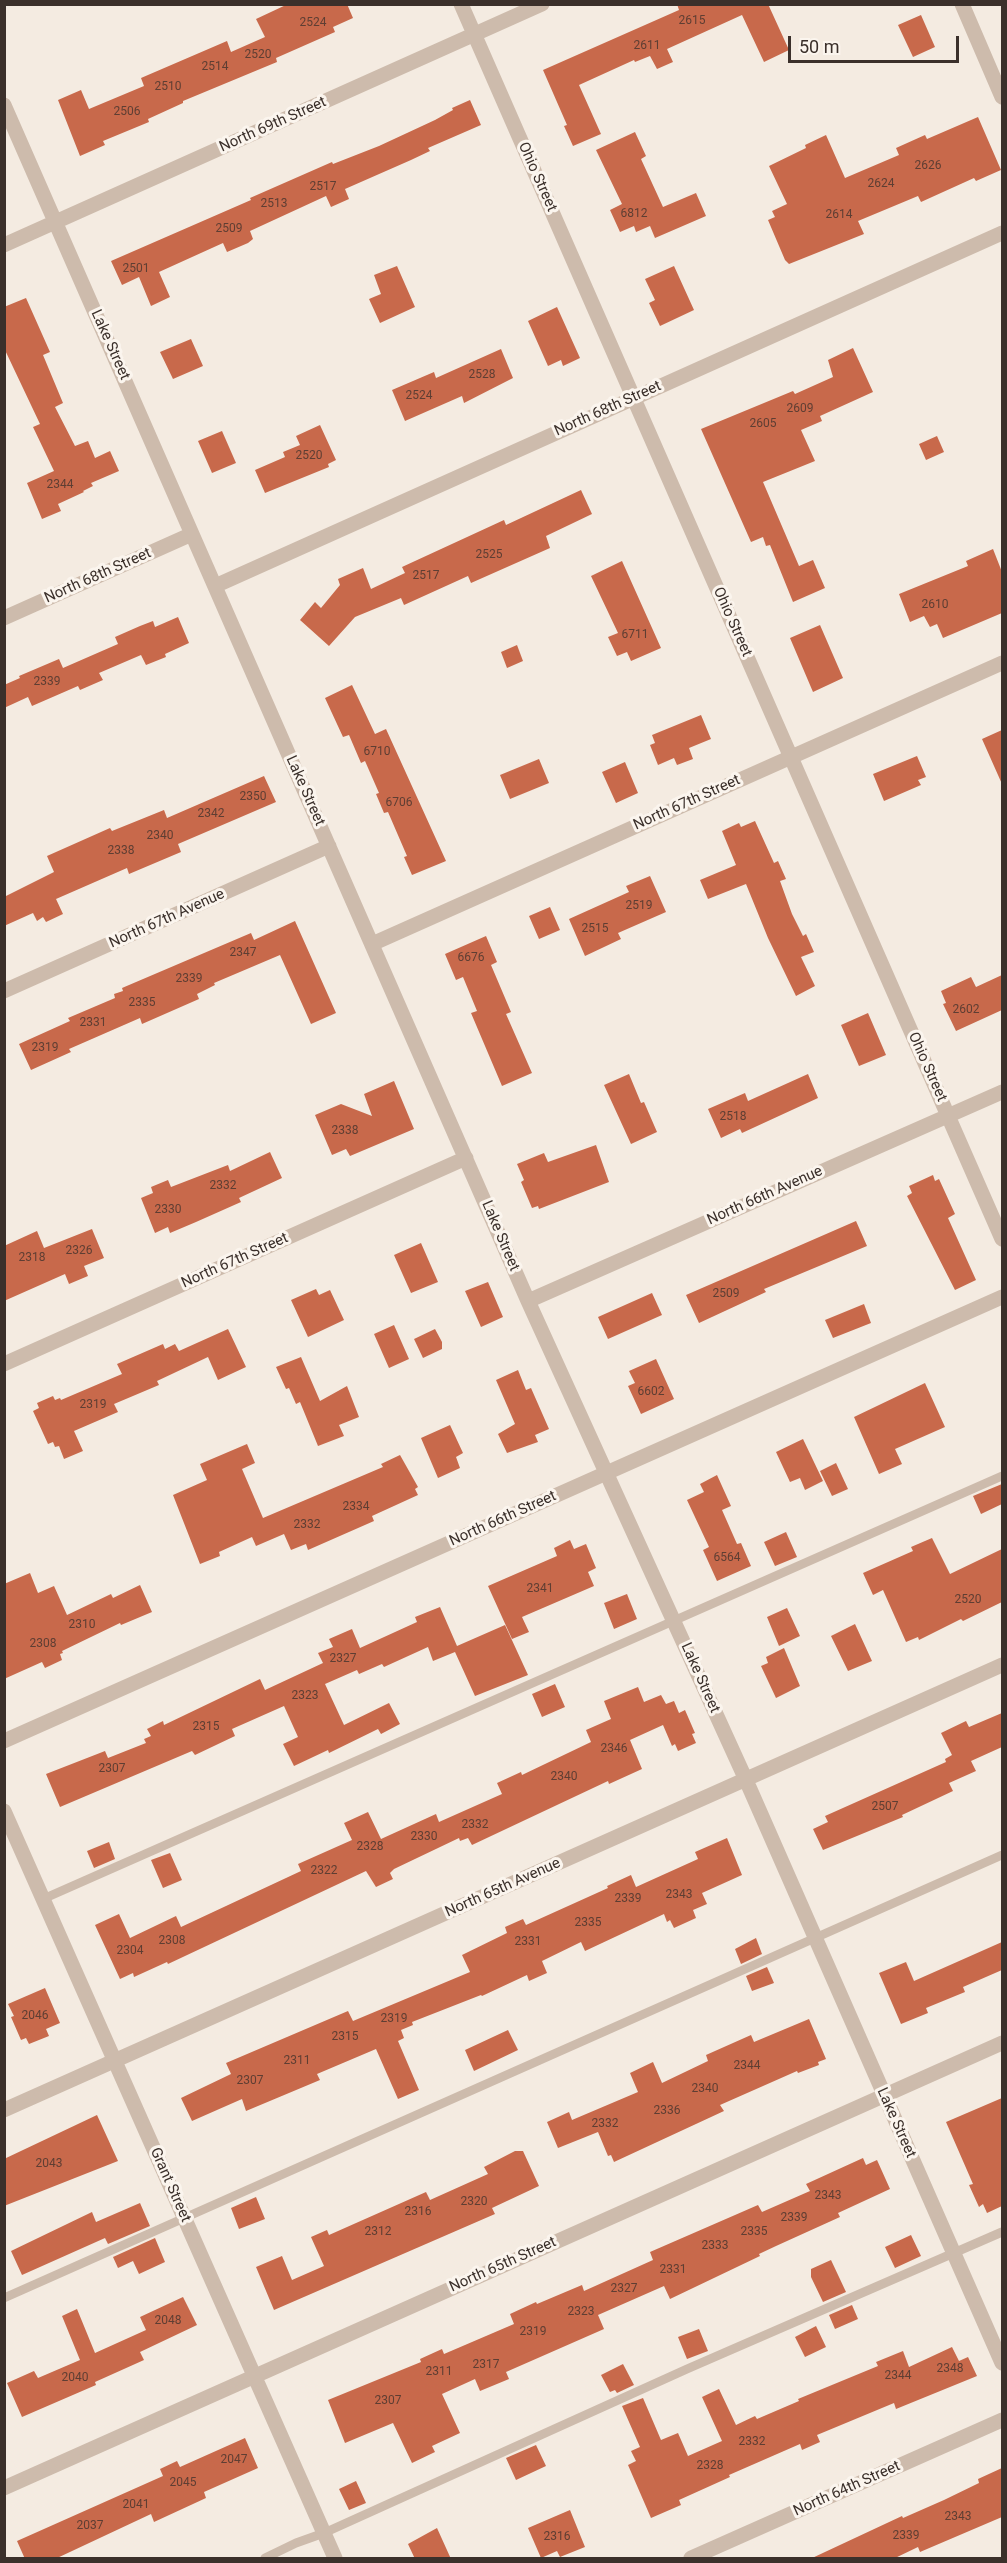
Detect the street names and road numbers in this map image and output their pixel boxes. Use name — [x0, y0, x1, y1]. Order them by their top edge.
street label: North 69th Street — [217, 93, 329, 157]
street label: Ohio Street — [514, 140, 560, 214]
street label: Lake Street — [87, 307, 133, 383]
street label: North 68th Street — [552, 377, 664, 441]
street label: North 68th Street — [42, 544, 154, 608]
street label: Ohio Street — [709, 585, 755, 659]
street label: Lake Street — [282, 753, 328, 829]
street label: North 67th Street — [631, 771, 743, 835]
street label: North 67th Avenue — [107, 885, 227, 953]
street label: Ohio Street — [904, 1030, 950, 1104]
street label: North 66th Avenue — [705, 1162, 825, 1230]
street label: Lake Street — [477, 1198, 523, 1274]
street label: North 67th Street — [179, 1229, 291, 1293]
street label: North 66th Street — [447, 1487, 559, 1551]
street label: Lake Street — [677, 1640, 723, 1716]
street label: North 65th Avenue — [443, 1854, 563, 1922]
street label: Lake Street — [873, 2085, 919, 2161]
street label: Grant Street — [146, 2145, 194, 2225]
street label: North 65th Street — [447, 2233, 559, 2297]
street label: North 64th Street — [791, 2457, 903, 2521]

